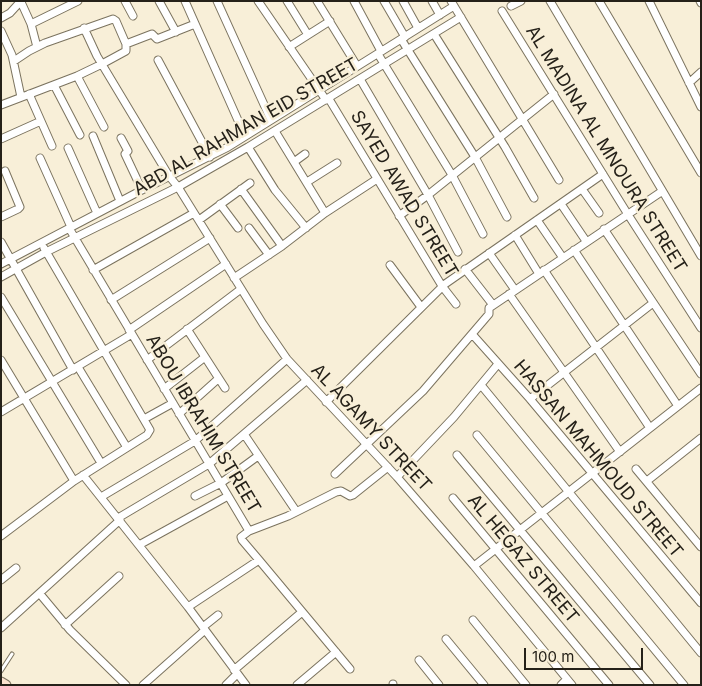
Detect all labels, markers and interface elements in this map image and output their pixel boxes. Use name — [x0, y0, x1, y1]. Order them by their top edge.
street label: AL MADINA AL MNOURA STREET — [521, 22, 691, 276]
street label: ABD AL RAHMAN EID STREET — [130, 54, 362, 200]
street label: SAYED AWAD STREET — [346, 107, 462, 281]
street label: ABOU IBRAHIM STREET — [141, 331, 265, 517]
street label: HASSAN MAHMOUD STREET — [509, 356, 687, 562]
street label: AL AGAMY STREET — [306, 360, 436, 496]
street label: AL HEGAZ STREET — [463, 490, 583, 628]
scale bar — [527, 638, 646, 670]
text: 100 m — [532, 647, 574, 666]

